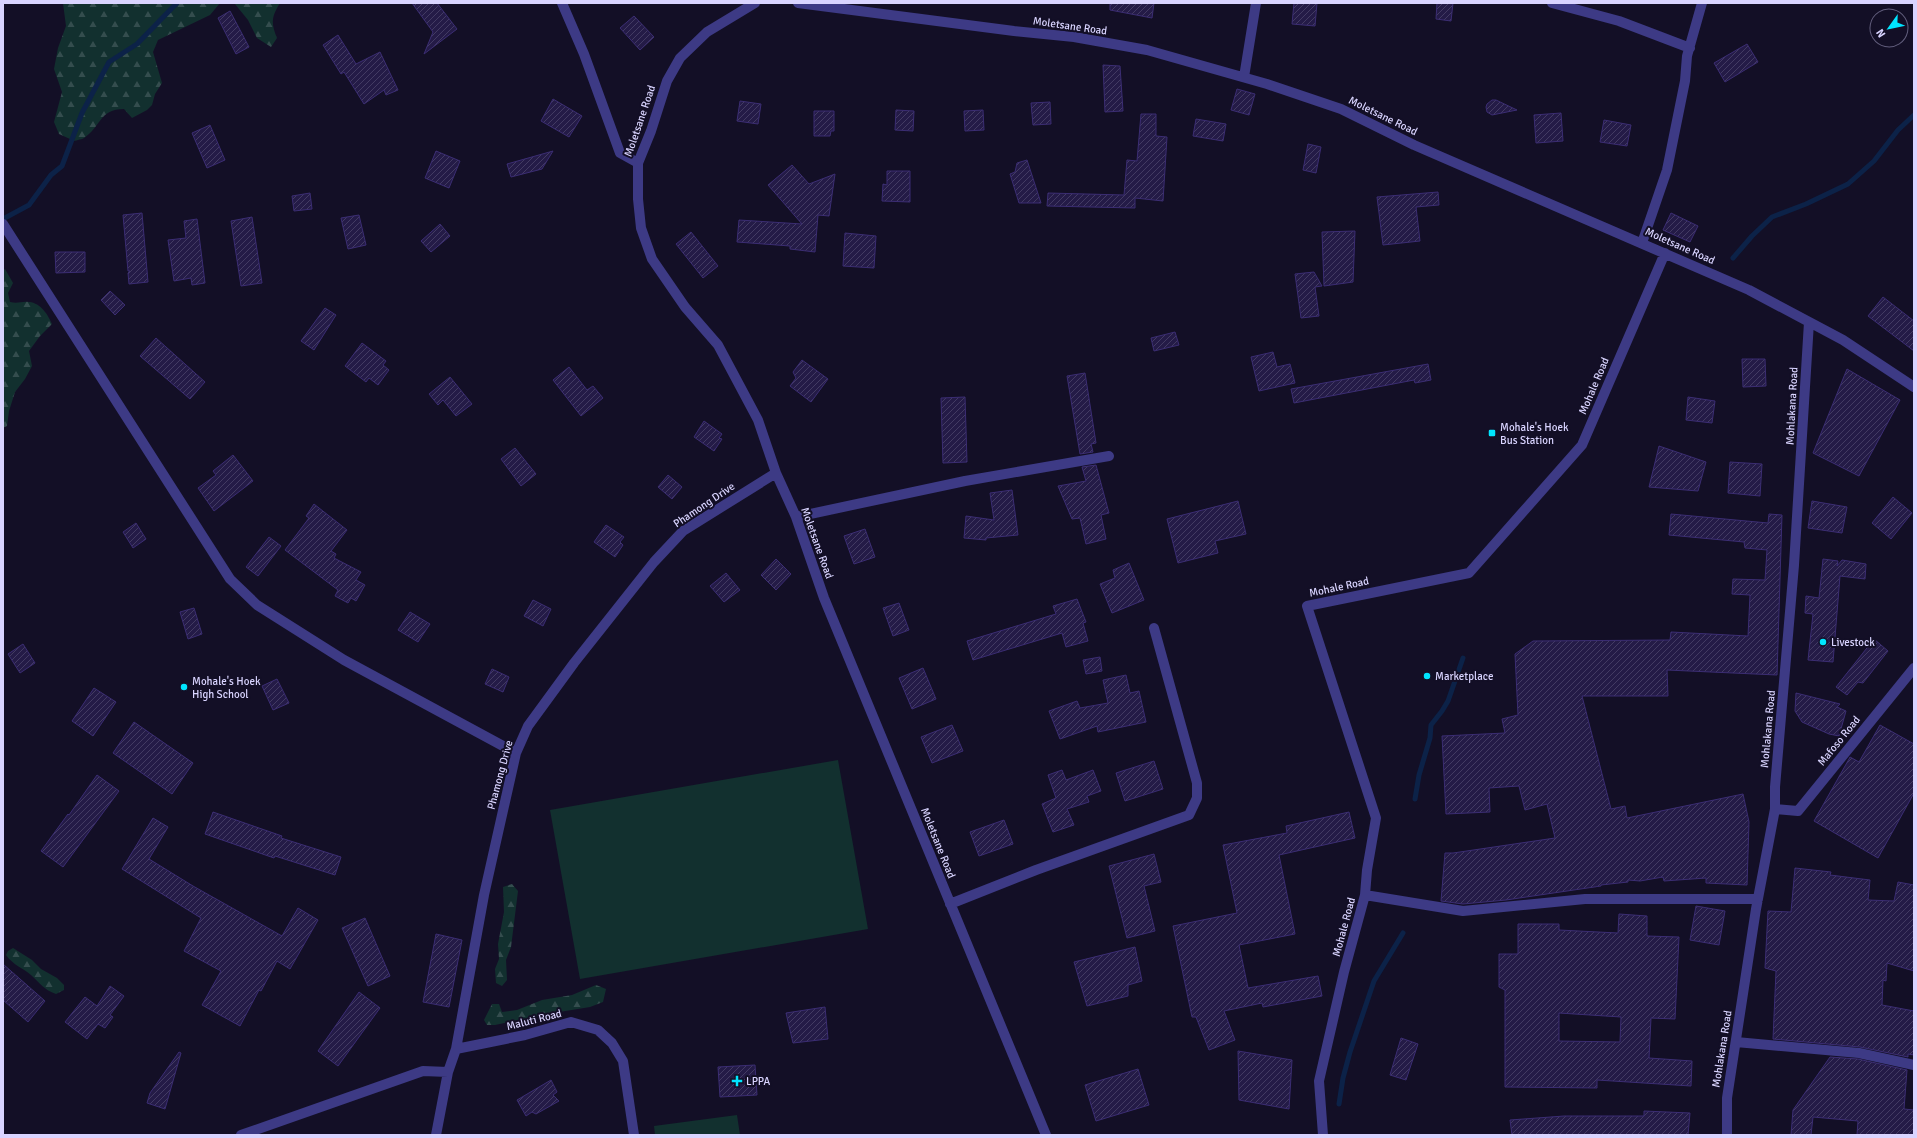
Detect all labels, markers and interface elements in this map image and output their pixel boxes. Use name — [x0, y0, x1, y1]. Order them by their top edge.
north arrow — [1869, 8, 1909, 48]
street label: Moletsane Road — [1032, 14, 1108, 38]
text: N — [1873, 26, 1889, 40]
street label: Moletsane Road — [622, 83, 658, 159]
street label: Moletsane Road — [1346, 94, 1420, 138]
street label: Moletsane Road — [1643, 225, 1717, 267]
street label: Mohale Road — [1576, 355, 1612, 417]
street label: Mohlakana Road — [1783, 367, 1801, 445]
place label: Mohale's Hoek Bus Station — [1500, 421, 1569, 447]
marker: Mohale's Hoek Bus Station — [1487, 428, 1497, 438]
street label: Phamong Drive — [671, 480, 737, 530]
street label: Moletsane Road — [798, 506, 836, 581]
street label: Mohale Road — [1308, 574, 1370, 600]
place label: Livestock — [1831, 636, 1875, 649]
marker: Livestock — [1818, 637, 1828, 647]
place label: Marketplace — [1435, 670, 1493, 683]
marker: Marketplace — [1422, 671, 1432, 681]
place label: Mohale's Hoek High School — [192, 675, 261, 701]
marker: Mohale's Hoek High School — [179, 682, 189, 692]
street label: Mohlakana Road — [1758, 689, 1778, 768]
street label: Mafoso Road — [1815, 713, 1863, 769]
street label: Phamong Drive — [485, 739, 515, 811]
street label: Moletsane Road — [918, 806, 958, 880]
street label: Mohale Road — [1330, 896, 1358, 958]
street label: Maluti Road — [505, 1007, 563, 1033]
street label: Mohlakana Road — [1709, 1009, 1735, 1089]
marker: LPPA — [731, 1075, 743, 1087]
place label: LPPA — [746, 1075, 770, 1088]

